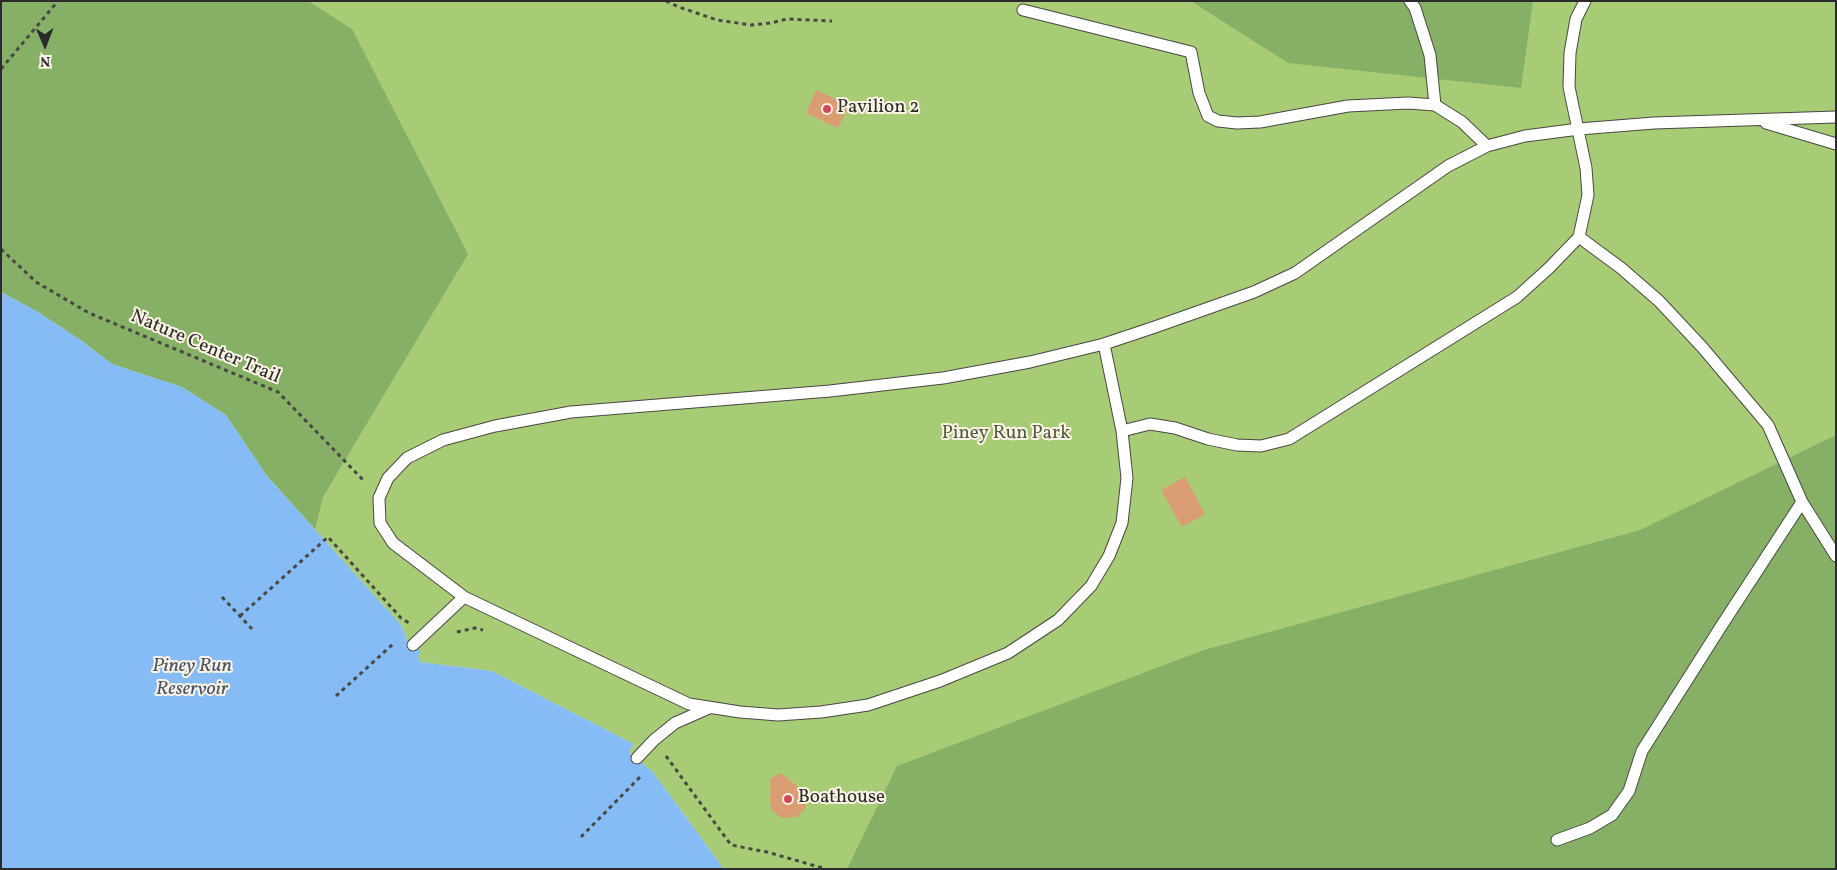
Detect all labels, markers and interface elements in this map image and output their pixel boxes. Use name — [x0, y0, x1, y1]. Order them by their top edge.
north arrow — [20, 20, 70, 70]
text: N — [40, 51, 51, 70]
place label: Pavilion 2 — [837, 98, 920, 120]
marker: Pavilion 2 — [821, 103, 833, 115]
street label: Nature Center Trail — [127, 306, 283, 390]
park label: Piney Run Park — [942, 424, 1070, 446]
water label: Piney Run Reservoir — [152, 655, 232, 702]
place label: Boathouse — [798, 788, 885, 810]
marker: Boathouse — [782, 793, 794, 805]

